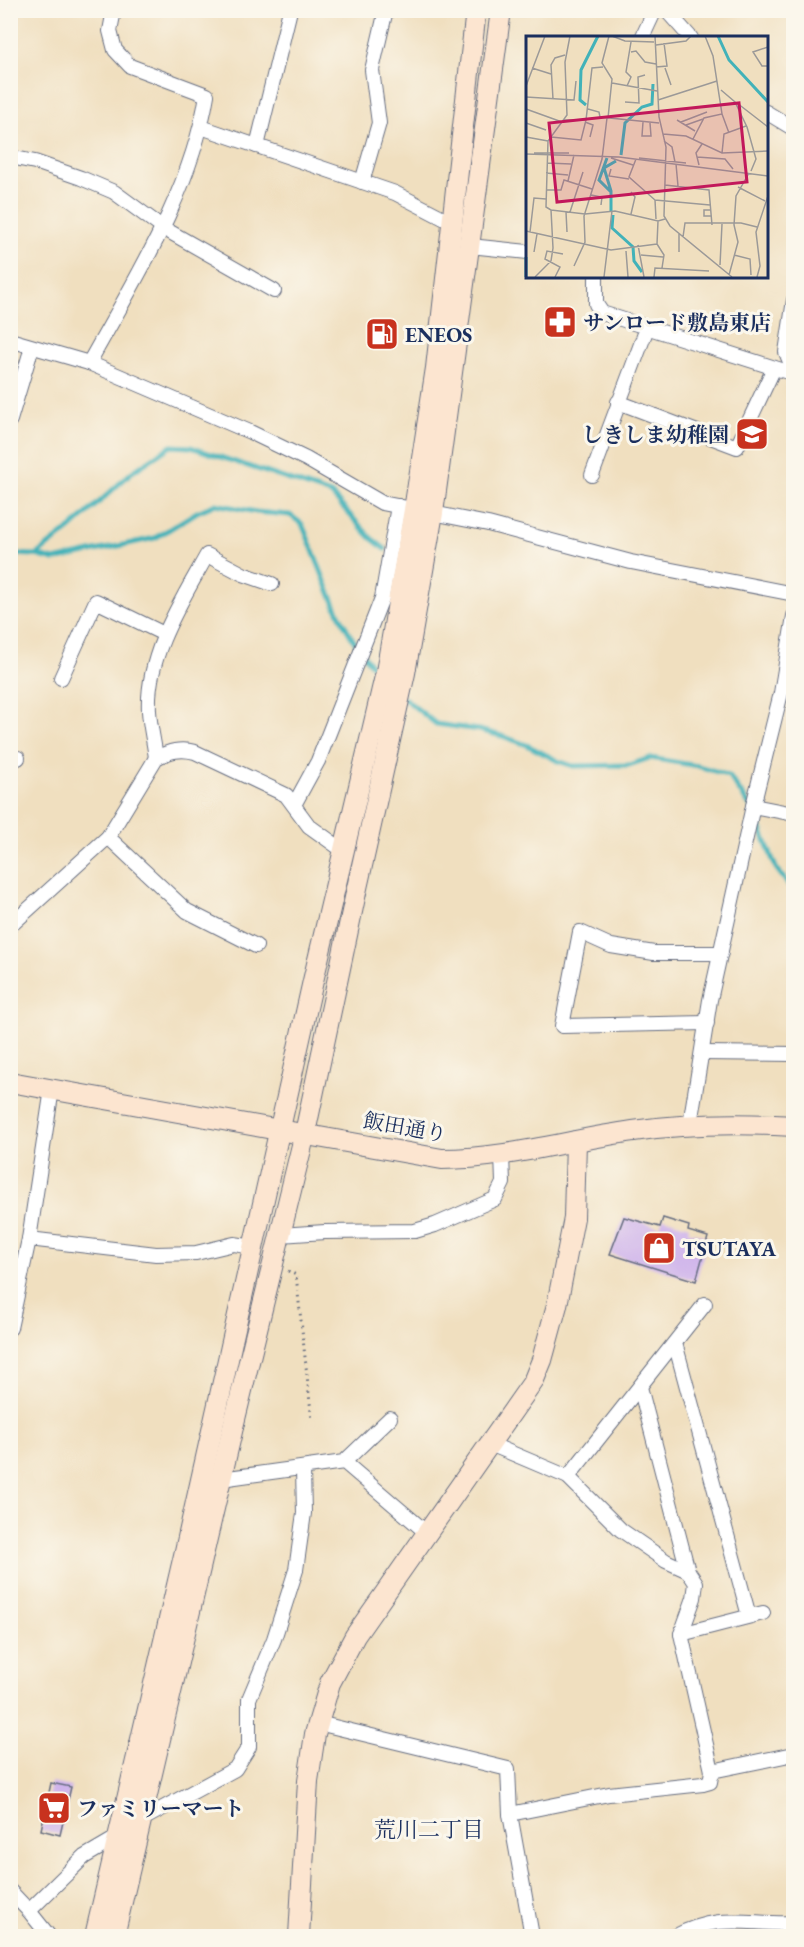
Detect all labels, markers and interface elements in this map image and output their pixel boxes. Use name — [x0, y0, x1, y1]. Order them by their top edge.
inset map — [526, 36, 768, 278]
pharmacy icon: サンロード敷島東店 — [542, 304, 578, 340]
place label: サンロード敷島東店 — [583, 309, 771, 336]
fuel station icon: ENEOS — [364, 316, 400, 352]
place label: ENEOS — [405, 321, 472, 348]
school or university icon: しきしま幼稚園 — [734, 416, 770, 452]
place label: しきしま幼稚園 — [582, 421, 729, 448]
street label: 飯田通り — [361, 1106, 449, 1148]
shop icon: TSUTAYA — [641, 1230, 677, 1266]
place label: TSUTAYA — [682, 1235, 777, 1262]
supermarket icon: ファミリーマート — [36, 1790, 72, 1826]
place label: ファミリーマート — [77, 1795, 245, 1822]
district label: 荒川二丁目 — [374, 1815, 484, 1844]

